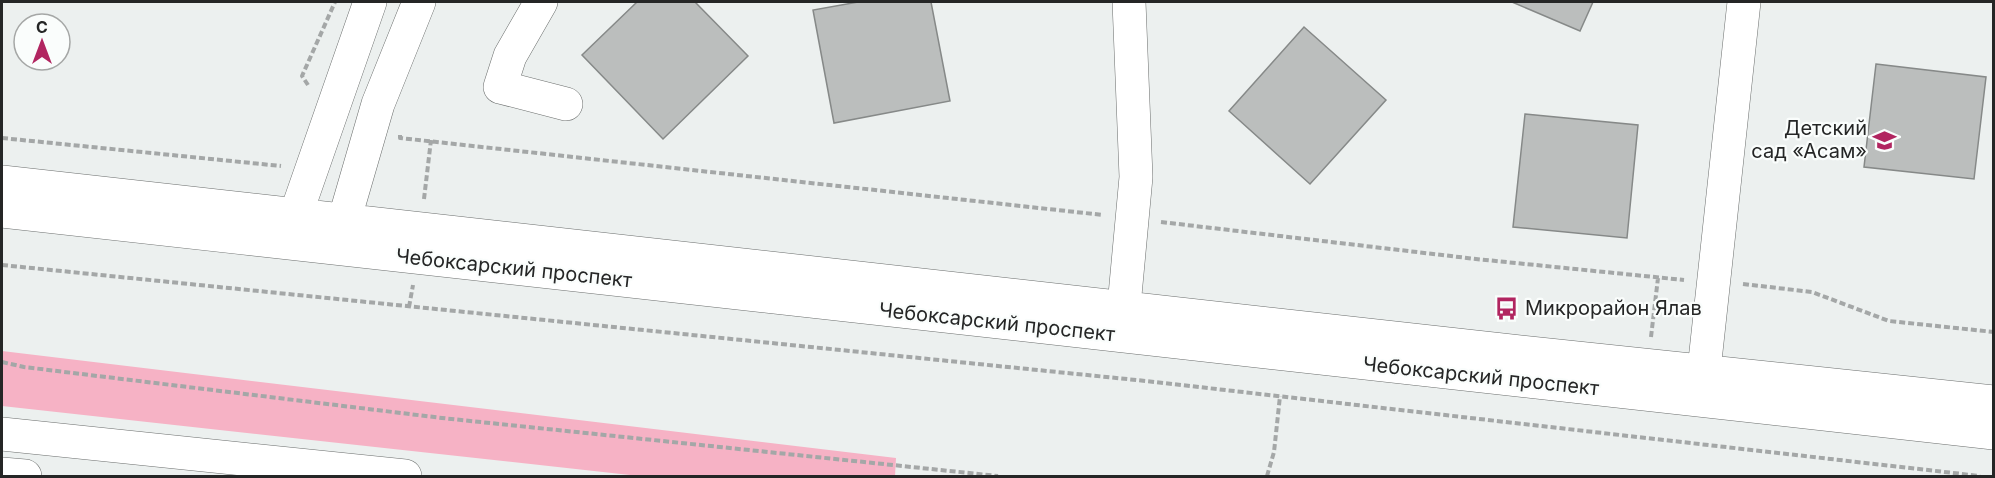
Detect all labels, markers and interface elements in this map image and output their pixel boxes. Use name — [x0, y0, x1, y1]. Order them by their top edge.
north arrow — [12, 12, 72, 72]
text: С — [36, 17, 48, 37]
place label: Детский сад «Асам» — [1751, 116, 1867, 163]
school or university icon: Детский сад «Асам» — [1872, 127, 1898, 153]
street label: Чебоксарский проспект — [395, 244, 634, 292]
bus stop icon: Микрорайон Ялав — [1494, 295, 1520, 321]
place label: Микрорайон Ялав — [1525, 296, 1702, 320]
street label: Чебоксарский проспект — [878, 298, 1117, 346]
street label: Чебоксарский проспект — [1362, 352, 1601, 400]

